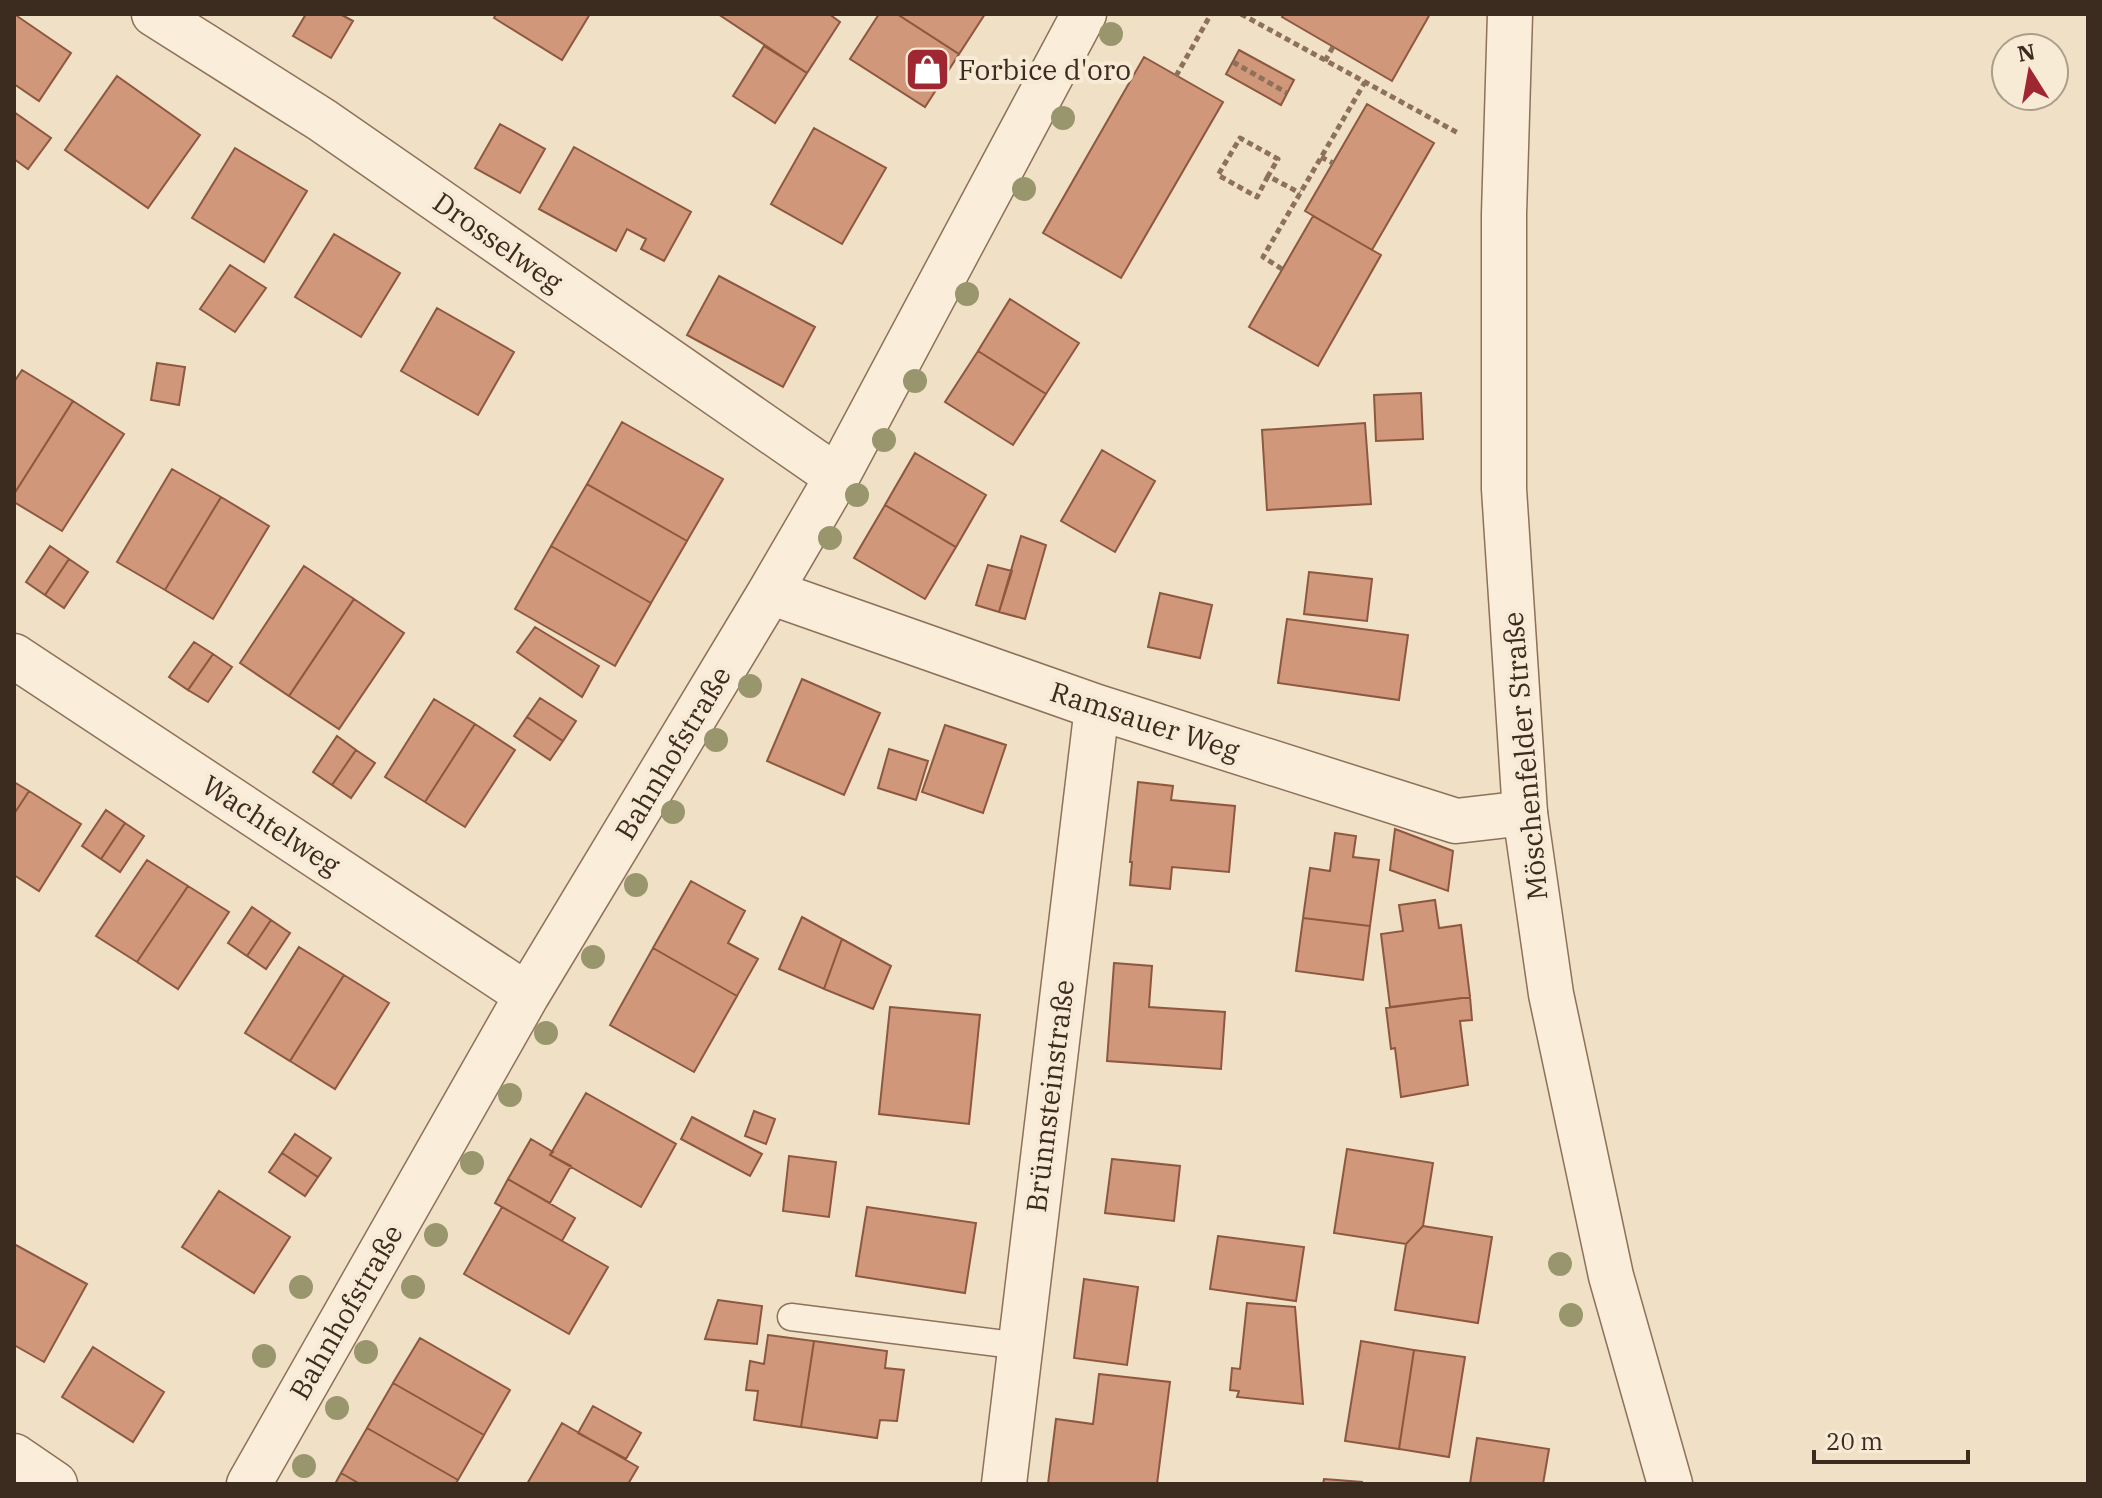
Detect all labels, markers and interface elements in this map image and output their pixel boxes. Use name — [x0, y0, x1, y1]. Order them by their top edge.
north arrow — [1990, 32, 2070, 112]
text: N — [2015, 36, 2037, 68]
shop icon: Forbice d'oro — [903, 46, 951, 94]
place label: Forbice d'oro — [958, 51, 1131, 88]
street label: Drosselweg — [426, 183, 570, 300]
street label: Möschenfelder Straße — [1493, 610, 1556, 902]
street label: Bahnhofstraße — [606, 659, 739, 846]
street label: Ramsauer Weg — [1046, 673, 1245, 769]
street label: Wachtelweg — [195, 766, 347, 883]
street label: Brünnsteinstraße — [1017, 978, 1082, 1214]
street label: Bahnhofstraße — [281, 1218, 411, 1406]
scale bar — [1814, 1414, 1968, 1464]
text: 20 m — [1826, 1425, 1883, 1457]

